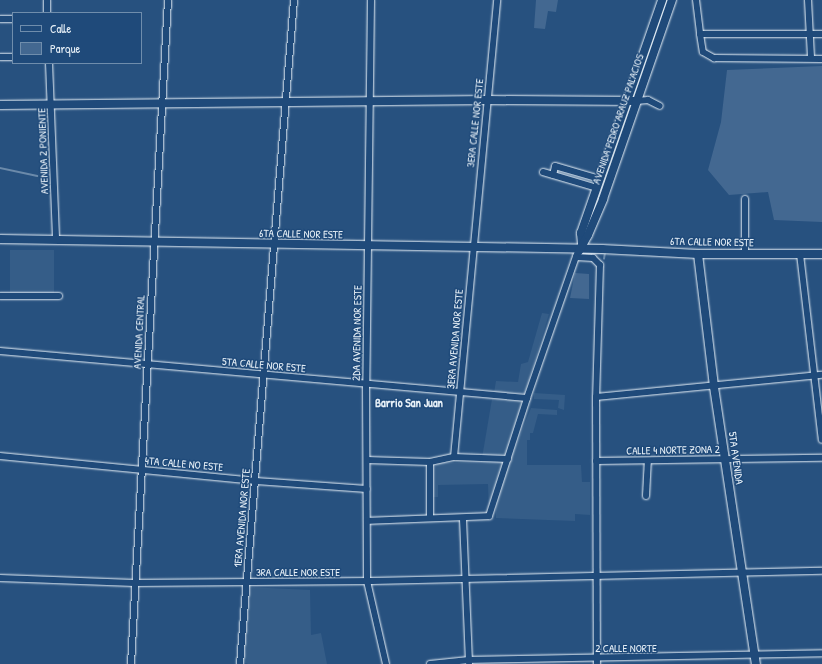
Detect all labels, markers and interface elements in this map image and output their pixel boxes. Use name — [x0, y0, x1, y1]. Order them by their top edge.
legend — [12, 12, 142, 64]
text: Calle — [50, 20, 71, 37]
text: Parque — [50, 40, 80, 57]
street label: AVENIDA PEDRO ARAUZ PALACIOS — [589, 52, 647, 186]
street label: 3ERA CALLE NOR ESTE — [464, 78, 486, 168]
street label: AVENIDA 2 PONIENTE — [35, 108, 51, 194]
street label: 6TA CALLE NOR ESTE — [259, 227, 343, 241]
street label: 6TA CALLE NOR ESTE — [670, 235, 754, 249]
street label: 2DA AVENIDA NOR ESTE — [350, 285, 364, 381]
street label: 3ERA AVENIDA NOR ESTE — [444, 289, 466, 389]
street label: AVENIDA CENTRAL — [130, 295, 148, 369]
street label: 5TA CALLE NOR ESTE — [222, 355, 306, 375]
district label: Barrio San Juan — [375, 396, 443, 410]
street label: 5TA AVENIDA — [726, 431, 746, 485]
street label: CALLE 4 NORTE ZONA 2 — [626, 443, 720, 457]
street label: 4TA CALLE NO ESTE — [144, 454, 224, 474]
street label: 1ERA AVENIDA NOR ESTE — [231, 468, 253, 568]
street label: 3RA CALLE NOR ESTE — [256, 565, 340, 579]
street label: 2 CALLE NORTE — [595, 641, 657, 655]

